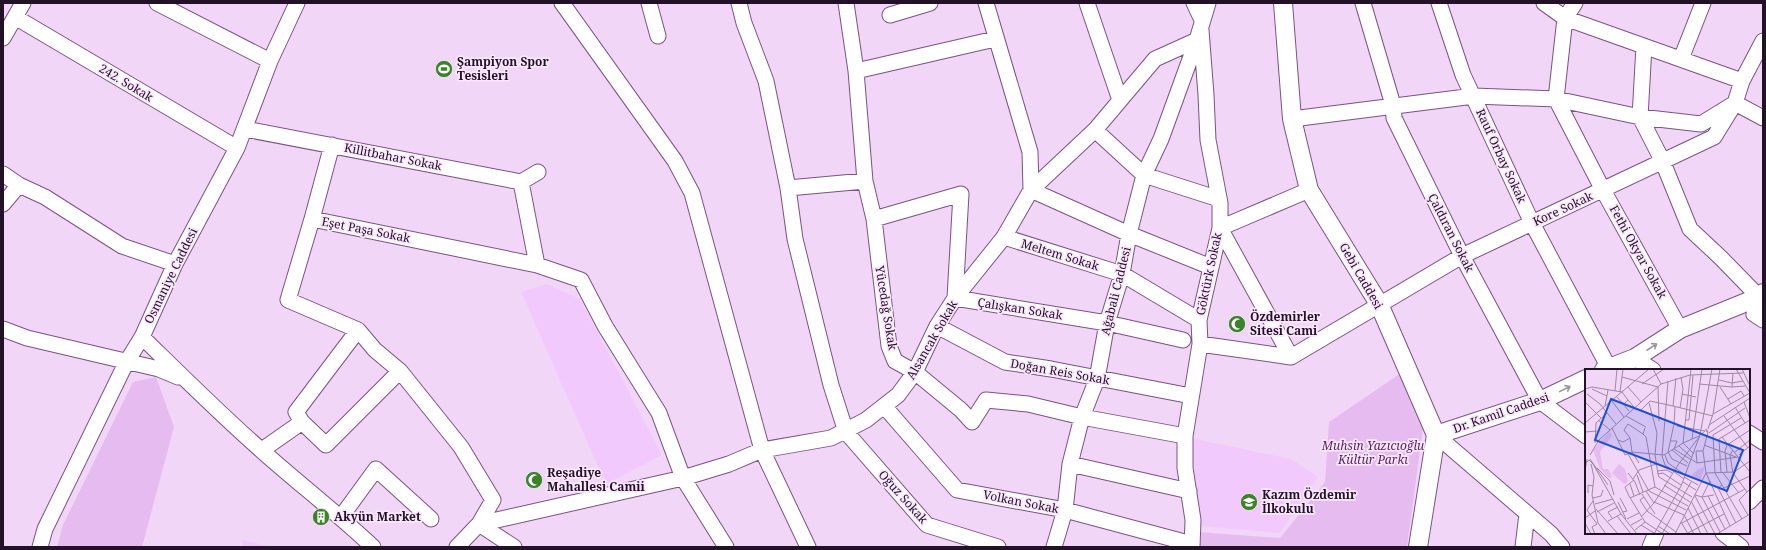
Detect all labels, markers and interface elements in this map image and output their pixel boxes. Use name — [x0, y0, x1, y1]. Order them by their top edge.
place label: Şampiyon Spor Tesisleri — [457, 53, 549, 84]
sports icon: Şampiyon Spor Tesisleri — [434, 59, 454, 79]
street label: 242. Sokak — [96, 60, 157, 106]
street label: Rauf Orbay Sokak — [1472, 106, 1531, 207]
street label: Killitbahar Sokak — [343, 139, 444, 175]
street label: Kore Sokak — [1530, 187, 1597, 230]
street label: Çaldıran Sokak — [1424, 190, 1479, 276]
street label: Fethi Okyar Sokak — [1606, 202, 1672, 302]
street label: Eşet Paşa Sokak — [320, 213, 413, 247]
street label: Osmaniye Caddesi — [140, 225, 201, 327]
street label: Göktürk Sokak — [1191, 230, 1226, 317]
street label: Meltem Sokak — [1019, 235, 1102, 275]
street label: Gebi Caddesi — [1336, 240, 1387, 312]
street label: Ağabali Caddesi — [1096, 245, 1135, 337]
street label: Yücedağ Sokak — [871, 263, 902, 352]
street label: Çalışkan Sokak — [976, 293, 1065, 324]
street label: Alsancak Sokak — [902, 296, 962, 383]
place label: Özdemirler Sitesi Cami — [1250, 308, 1321, 339]
mosque icon: Özdemirler Sitesi Cami — [1227, 314, 1247, 334]
one-way arrow — [1646, 343, 1657, 351]
street label: Doğan Reis Sokak — [1009, 354, 1112, 389]
inset map — [1585, 369, 1750, 534]
one-way arrow — [1559, 385, 1571, 392]
street label: Dr. Kamil Caddesi — [1450, 388, 1551, 437]
park label: Muhsin Yazıcıoğlu Kültür Parkı — [1321, 437, 1424, 468]
place label: Reşadiye Mahallesi Camii — [547, 464, 646, 495]
street label: Oğuz Sokak — [875, 466, 933, 528]
mosque icon: Reşadiye Mahallesi Camii — [524, 470, 544, 490]
street label: Volkan Sokak — [982, 486, 1061, 517]
place label: Kazım Özdemir İlkokulu — [1262, 486, 1357, 517]
school or university icon: Kazım Özdemir İlkokulu — [1239, 492, 1259, 512]
building icon: Akyün Market — [311, 507, 331, 527]
place label: Akyün Market — [334, 508, 421, 525]

